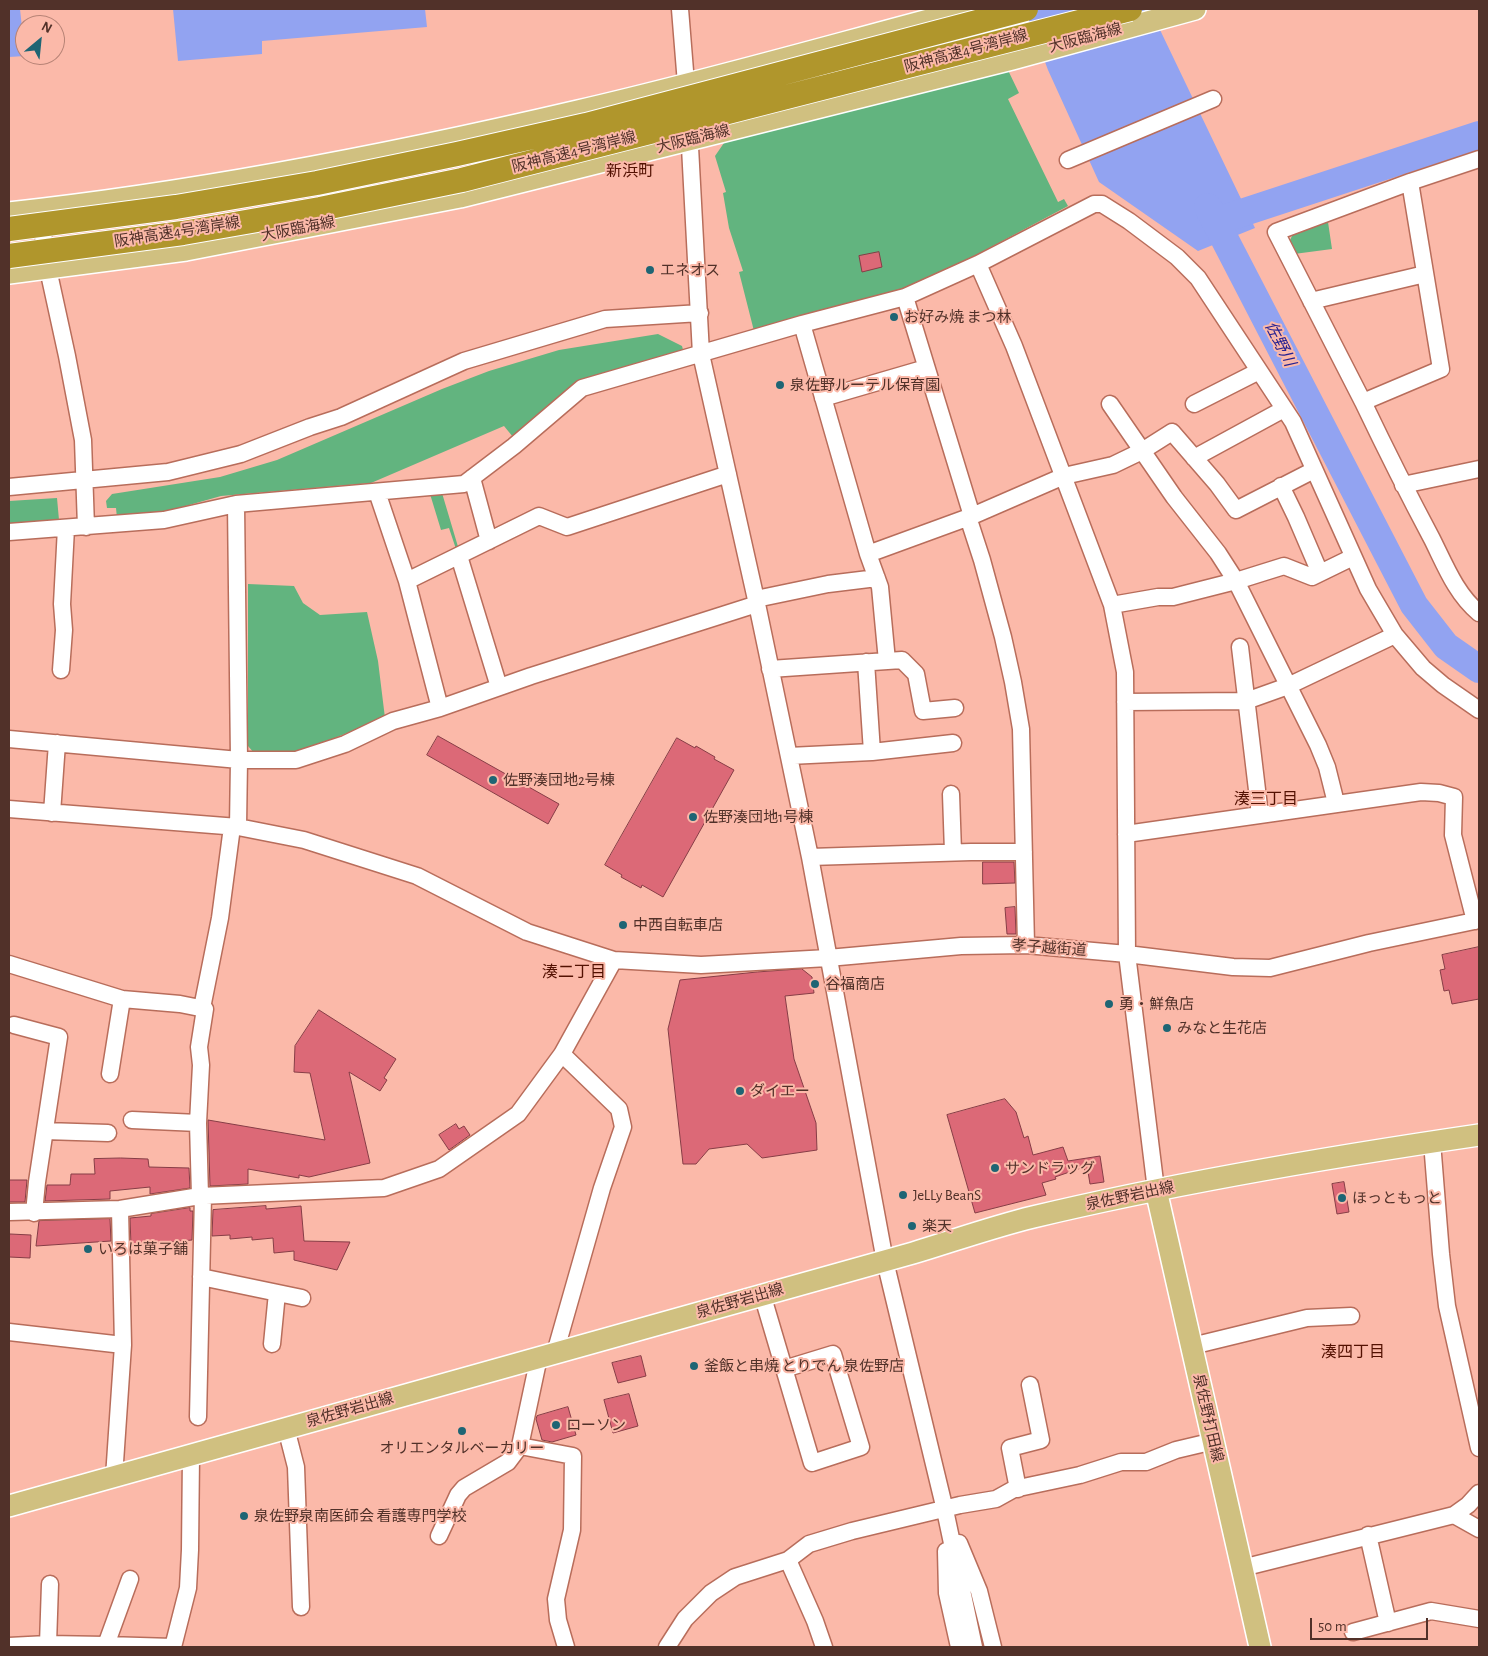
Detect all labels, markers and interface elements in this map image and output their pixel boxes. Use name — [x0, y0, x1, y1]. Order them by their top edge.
north arrow — [15, 15, 65, 65]
text: N — [39, 19, 54, 36]
street label: 大阪臨海線 — [1046, 20, 1124, 56]
street label: 阪神高速4号湾岸線 — [902, 26, 1030, 76]
street label: 大阪臨海線 — [654, 121, 732, 157]
street label: 阪神高速4号湾岸線 — [510, 128, 638, 176]
district label: 新浜町 — [606, 161, 654, 181]
street label: 阪神高速4号湾岸線 — [113, 213, 241, 251]
street label: 大阪臨海線 — [259, 213, 337, 245]
place label: エネオス — [660, 261, 720, 279]
marker: エネオス — [644, 264, 656, 276]
place label: お好み焼 まつ林 — [904, 308, 1011, 326]
marker: お好み焼 まつ林 — [888, 311, 900, 323]
water label: 佐野川 — [1261, 318, 1299, 370]
place label: 泉佐野ルーテル保育園 — [790, 376, 940, 394]
marker: 泉佐野ルーテル保育園 — [774, 379, 786, 391]
place label: 佐野湊団地2号棟 — [503, 771, 615, 789]
marker: 佐野湊団地2号棟 — [487, 774, 499, 786]
district label: 湊三丁目 — [1234, 789, 1298, 809]
place label: 佐野湊団地1号棟 — [703, 808, 813, 826]
marker: 佐野湊団地1号棟 — [687, 811, 699, 823]
place label: 中西自転車店 — [633, 916, 723, 934]
marker: 中西自転車店 — [617, 919, 629, 931]
street label: 孝子越街道 — [1011, 936, 1087, 960]
district label: 湊二丁目 — [542, 962, 606, 982]
place label: 谷福商店 — [825, 975, 885, 993]
marker: 谷福商店 — [809, 978, 821, 990]
place label: 勇・鮮魚店 — [1119, 995, 1194, 1013]
marker: 勇・鮮魚店 — [1103, 998, 1115, 1010]
place label: みなと生花店 — [1177, 1019, 1267, 1037]
marker: みなと生花店 — [1161, 1022, 1173, 1034]
place label: ダイエー — [750, 1082, 810, 1100]
marker: ダイエー — [734, 1085, 746, 1097]
place label: サンドラッグ — [1005, 1159, 1095, 1177]
marker: サンドラッグ — [989, 1162, 1001, 1174]
street label: 泉佐野岩出線 — [1084, 1178, 1176, 1214]
place label: JeLLy BeanS — [913, 1186, 981, 1204]
marker: JeLLy BeanS — [897, 1189, 909, 1201]
place label: ほっともっと — [1352, 1189, 1442, 1207]
marker: ほっともっと — [1336, 1192, 1348, 1204]
place label: 楽天 — [922, 1217, 952, 1235]
marker: 楽天 — [906, 1220, 918, 1232]
place label: いろは菓子舗 — [98, 1240, 188, 1258]
marker: いろは菓子舗 — [82, 1243, 94, 1255]
street label: 泉佐野岩出線 — [694, 1280, 786, 1322]
district label: 湊四丁目 — [1321, 1342, 1385, 1362]
place label: 釜飯と串焼 とりでん 泉佐野店 — [704, 1357, 904, 1375]
marker: 釜飯と串焼 とりでん 泉佐野店 — [688, 1360, 700, 1372]
street label: 泉佐野打田線 — [1189, 1372, 1227, 1464]
street label: 泉佐野岩出線 — [304, 1389, 396, 1431]
place label: ローソン — [566, 1416, 626, 1434]
marker: ローソン — [550, 1419, 562, 1431]
marker: オリエンタルベーカリー — [456, 1425, 468, 1437]
place label: オリエンタルベーカリー — [380, 1439, 544, 1457]
place label: 泉佐野泉南医師会 看護専門学校 — [254, 1507, 466, 1525]
marker: 泉佐野泉南医師会 看護専門学校 — [238, 1510, 250, 1522]
scale bar — [1313, 1608, 1430, 1640]
text: 50 m — [1318, 1619, 1347, 1634]

